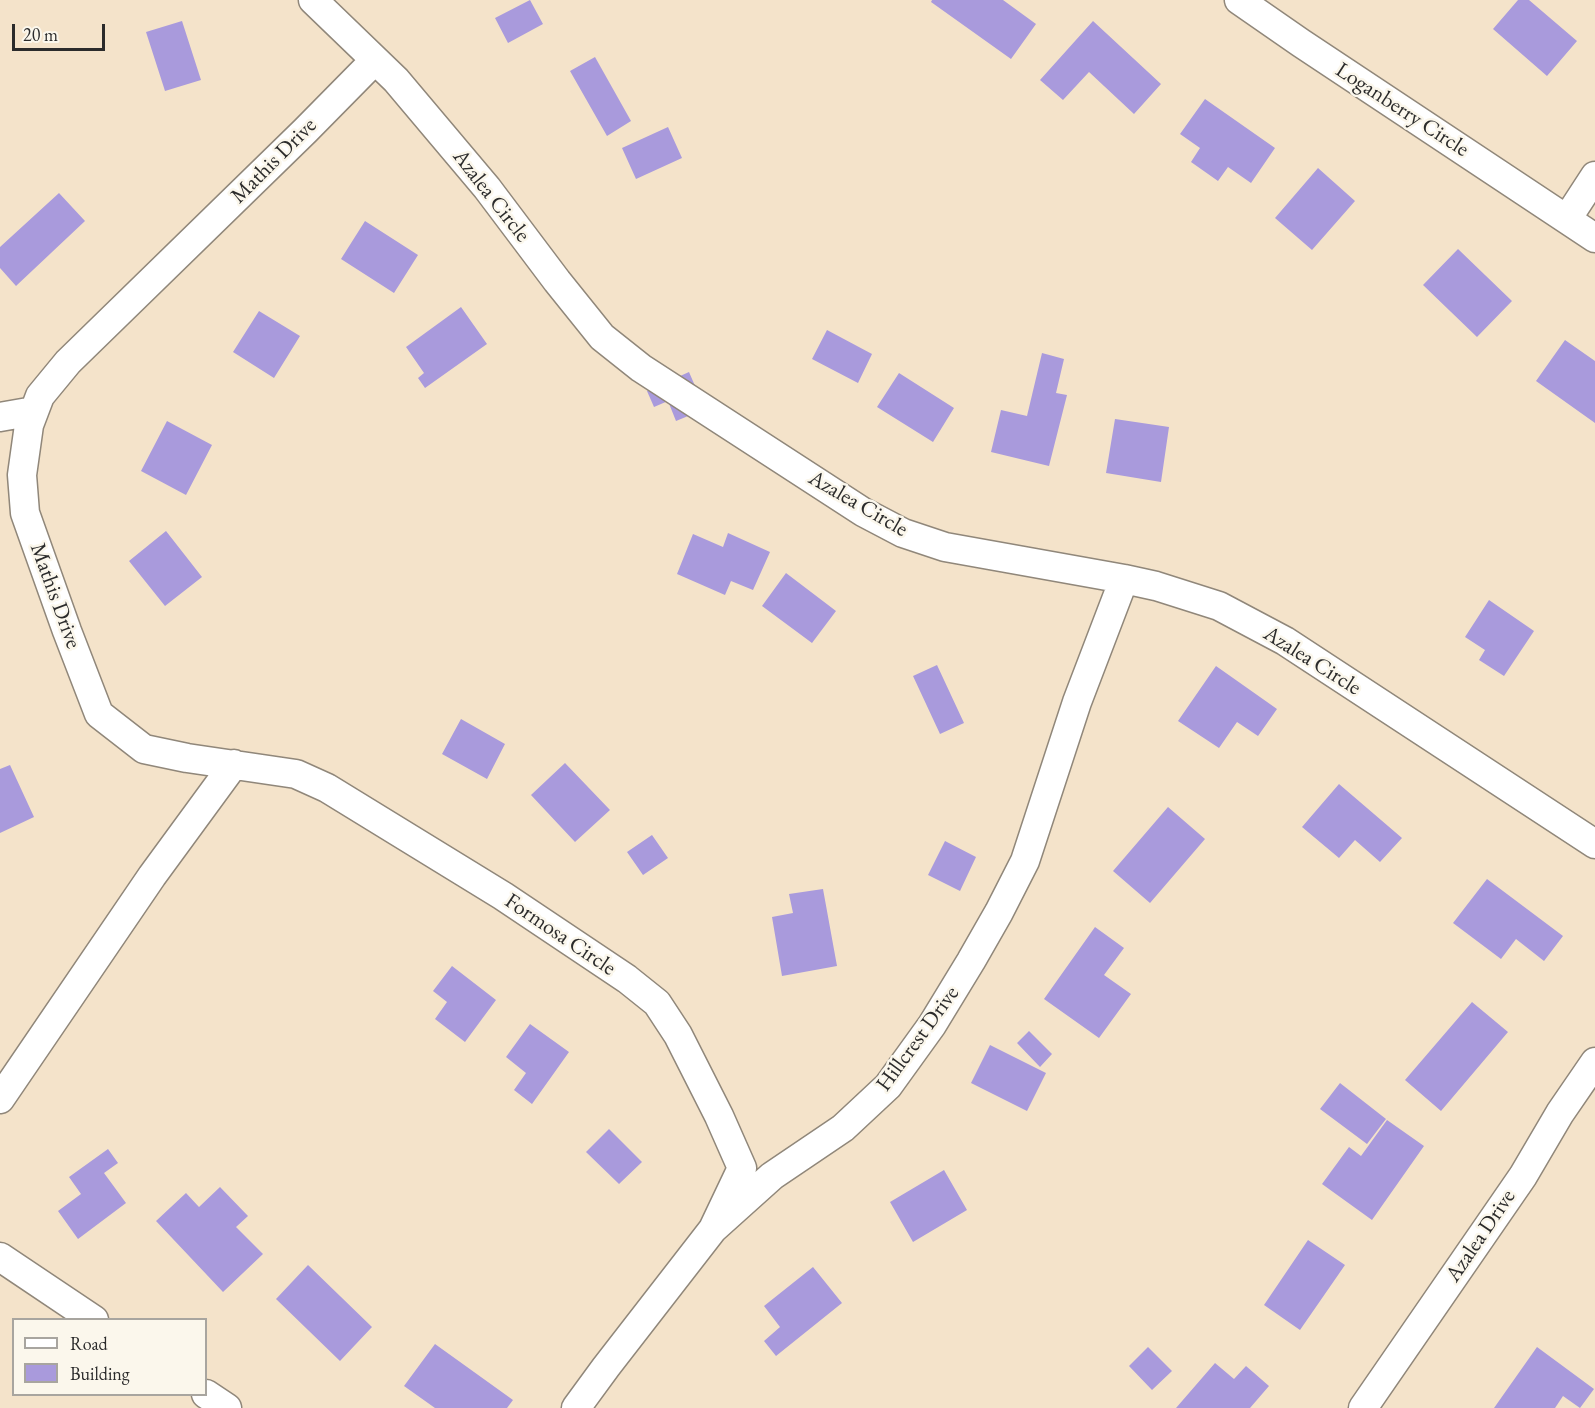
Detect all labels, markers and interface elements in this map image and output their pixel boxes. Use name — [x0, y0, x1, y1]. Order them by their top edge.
scale bar — [15, 12, 108, 50]
text: 20 m — [23, 23, 58, 46]
street label: Loganberry Circle — [1330, 57, 1474, 163]
street label: Mathis Drive — [226, 113, 322, 209]
street label: Azalea Circle — [447, 145, 535, 247]
street label: Azalea Circle — [804, 465, 912, 543]
street label: Mathis Drive — [24, 540, 86, 652]
street label: Azalea Circle — [1258, 621, 1366, 701]
street label: Formosa Circle — [499, 888, 621, 982]
street label: Hillcrest Drive — [871, 981, 965, 1097]
street label: Azalea Drive — [1440, 1185, 1522, 1287]
legend — [12, 1318, 207, 1396]
text: Road — [70, 1332, 108, 1355]
text: Building — [70, 1362, 130, 1385]

